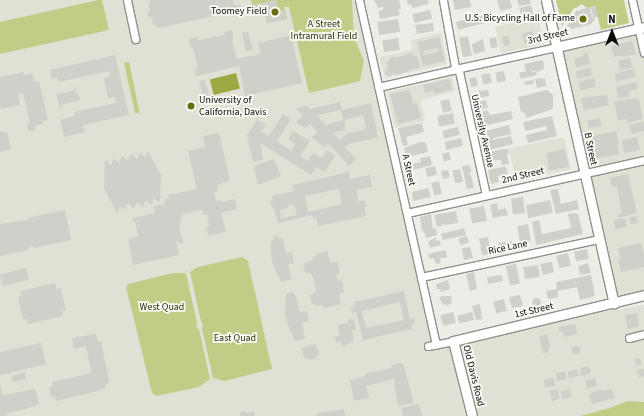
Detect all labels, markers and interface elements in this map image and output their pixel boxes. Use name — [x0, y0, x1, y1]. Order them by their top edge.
place label: Toomey Field — [211, 6, 267, 18]
marker: Toomey Field — [270, 7, 280, 17]
north arrow — [592, 12, 632, 52]
text: N — [608, 12, 616, 27]
place label: U.S. Bicycling Hall of Fame — [465, 13, 575, 25]
marker: U.S. Bicycling Hall of Fame — [578, 14, 588, 24]
park label: A Street Intramural Field — [291, 18, 357, 42]
street label: 3rd Street — [527, 27, 569, 47]
street label: University Avenue — [468, 93, 496, 169]
place label: University of California, Davis — [199, 94, 266, 118]
marker: University of California, Davis — [186, 101, 196, 111]
street label: B Street — [581, 132, 599, 166]
street label: A Street — [399, 153, 417, 187]
street label: 2nd Street — [501, 165, 545, 187]
street label: Rice Lane — [487, 238, 529, 258]
street label: 1st Street — [513, 301, 555, 321]
park label: West Quad — [140, 302, 184, 314]
park label: East Quad — [214, 333, 256, 345]
street label: Old Davis Road — [460, 344, 486, 408]

